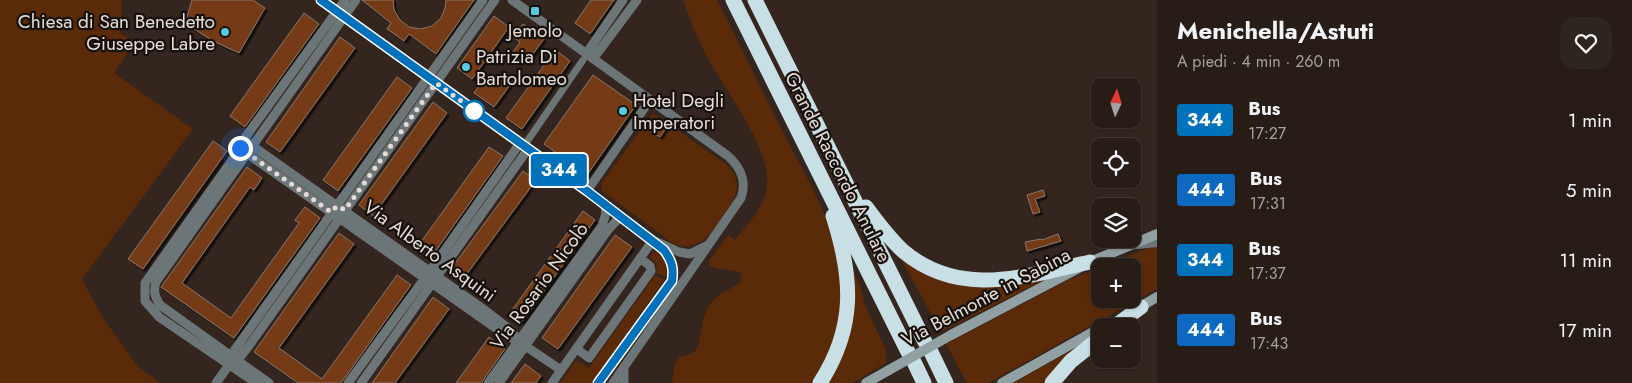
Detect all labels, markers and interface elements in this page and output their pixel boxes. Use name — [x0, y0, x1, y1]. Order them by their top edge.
marker: Jemolo — [529, 5, 541, 17]
place label: Chiesa di San Benedetto Giuseppe Labre — [18, 8, 215, 57]
text: Menichella/Astuti — [1177, 13, 1374, 48]
place label: Jemolo — [505, 17, 562, 44]
button: heart — [1560, 17, 1612, 69]
marker: Chiesa di San Benedetto Giuseppe Labre — [219, 26, 231, 38]
place label: Patrizia Di Bartolomeo — [476, 43, 567, 92]
text: A piedi · 4 min · 260 m — [1177, 50, 1340, 73]
marker: Patrizia Di Bartolomeo — [460, 61, 472, 73]
street label: Grande Raccordo Anulare — [778, 67, 898, 267]
north arrow — [1091, 78, 1141, 128]
map controls — [1091, 78, 1141, 368]
place label: Hotel Degli Imperatori — [633, 87, 724, 136]
text: Bus — [1248, 95, 1281, 122]
unlabelled marker — [463, 100, 485, 122]
marker: Hotel Degli Imperatori — [617, 105, 629, 117]
text: 344 — [1187, 107, 1223, 133]
text: 1 min — [1568, 107, 1612, 134]
text: 17:27 — [1248, 122, 1286, 145]
your location — [228, 136, 253, 161]
button: locate — [1091, 138, 1141, 188]
line badge: 344 — [530, 154, 588, 186]
text: 344 — [541, 157, 577, 183]
text: Bus — [1250, 165, 1282, 192]
text: 444 — [1187, 177, 1225, 203]
text: 5 min — [1566, 177, 1612, 204]
text: 17:31 — [1250, 192, 1286, 215]
street label: Via Alberto Asquini — [358, 194, 502, 308]
button: layers — [1091, 198, 1141, 248]
street label: Via Rosario Nicolò — [484, 217, 594, 355]
text: Bus — [1248, 235, 1281, 262]
street label: Via Belmonte in Sabina — [897, 241, 1075, 353]
text: 344 — [1187, 247, 1223, 273]
text: 11 min — [1559, 247, 1612, 274]
button: + — [1091, 258, 1141, 308]
text: 17:37 — [1248, 262, 1286, 285]
text: Bus — [1250, 305, 1282, 332]
text: 444 — [1187, 317, 1225, 343]
text: 17 min — [1558, 317, 1612, 344]
button: − — [1091, 318, 1141, 368]
text: 17:43 — [1250, 332, 1288, 355]

